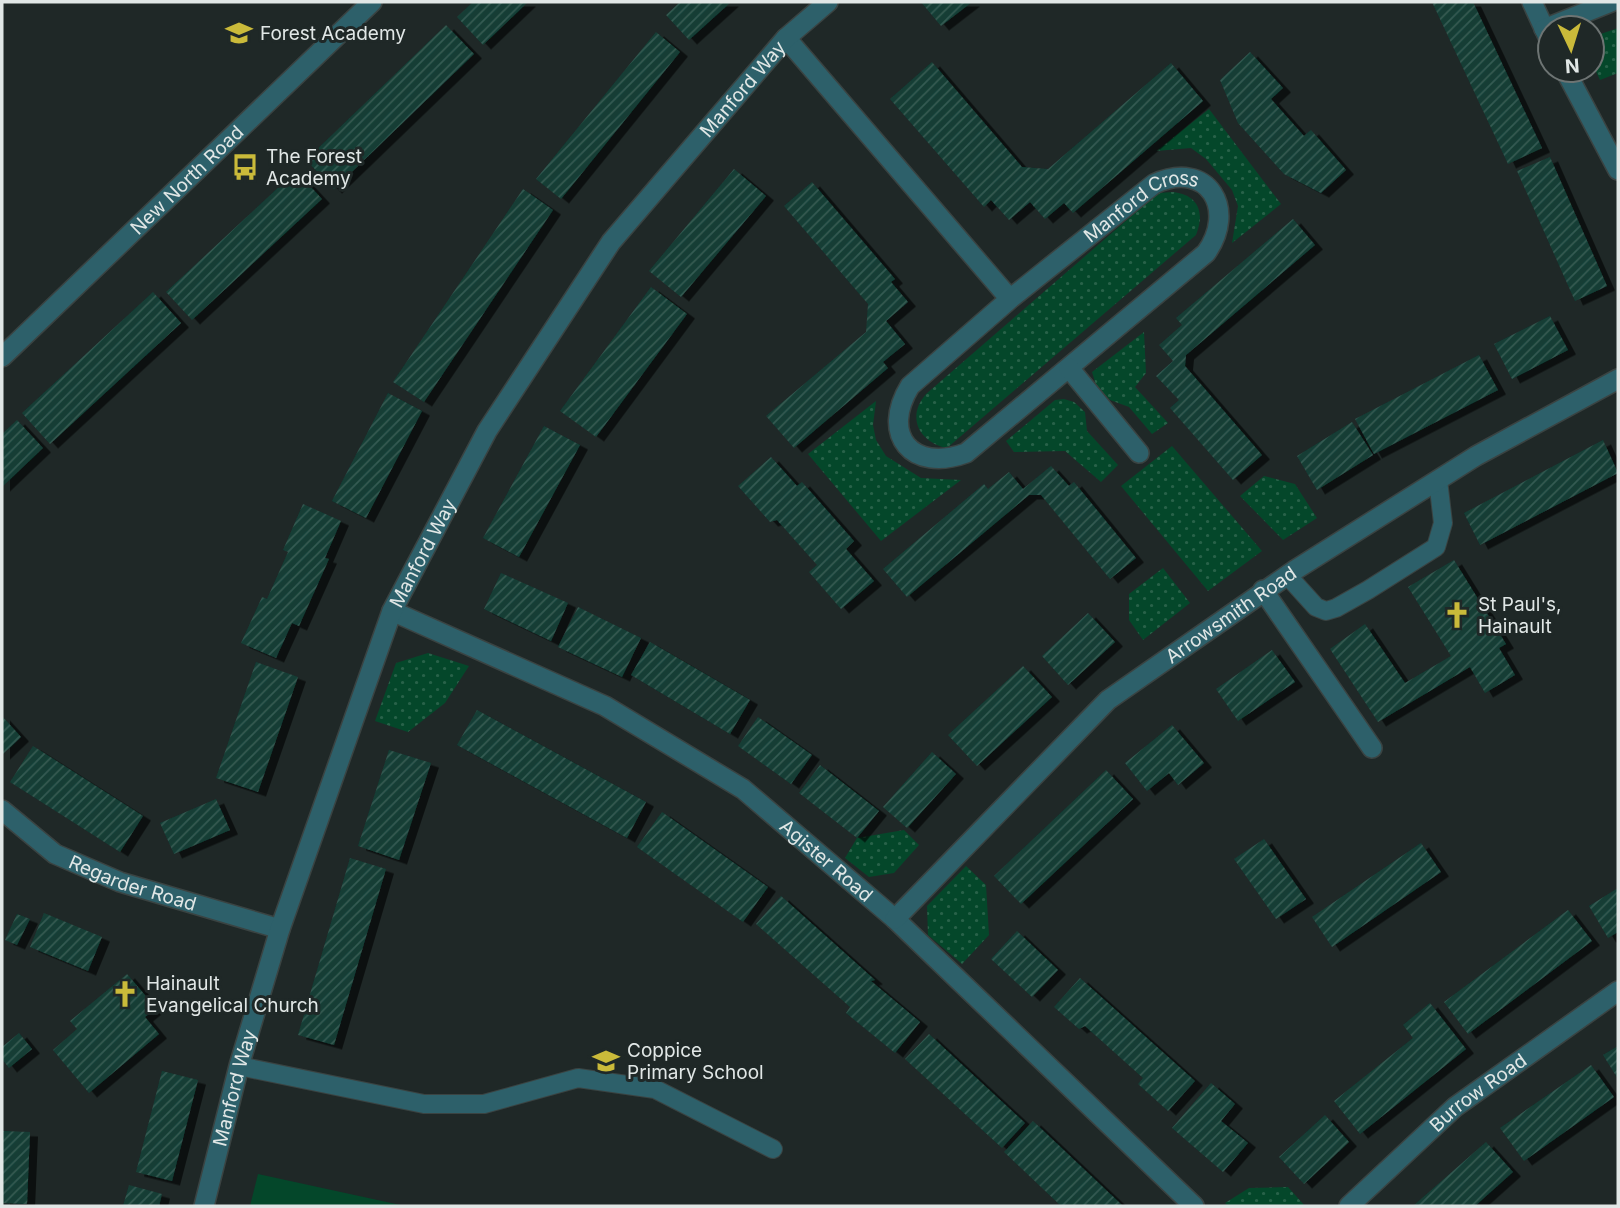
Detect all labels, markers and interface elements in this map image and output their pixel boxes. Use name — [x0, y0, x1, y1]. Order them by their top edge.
north arrow — [1536, 14, 1606, 84]
school or university icon: Forest Academy — [224, 18, 254, 48]
place label: Forest Academy — [260, 22, 406, 45]
street label: Manford Way — [695, 36, 790, 142]
text: N — [1564, 53, 1580, 77]
street label: New North Road — [125, 120, 248, 239]
place label: The Forest Academy — [266, 145, 362, 190]
bus stop icon: The Forest Academy — [230, 152, 260, 182]
street label: Manford Cross — [1079, 166, 1202, 247]
street label: Manford Way — [384, 494, 461, 611]
street label: Arrowsmith Road — [1161, 561, 1301, 668]
place label: St Paul's, Hainault — [1478, 593, 1562, 638]
church icon: St Paul's, Hainault — [1442, 600, 1472, 630]
street label: Agister Road — [775, 814, 878, 906]
street label: Regarder Road — [66, 850, 199, 915]
place label: Hainault Evangelical Church — [146, 972, 319, 1017]
church icon: Hainault Evangelical Church — [110, 979, 140, 1009]
street label: Manford Way — [208, 1026, 261, 1148]
place label: Coppice Primary School — [627, 1039, 764, 1084]
school or university icon: Coppice Primary School — [591, 1046, 621, 1076]
street label: Burrow Road — [1425, 1048, 1531, 1137]

